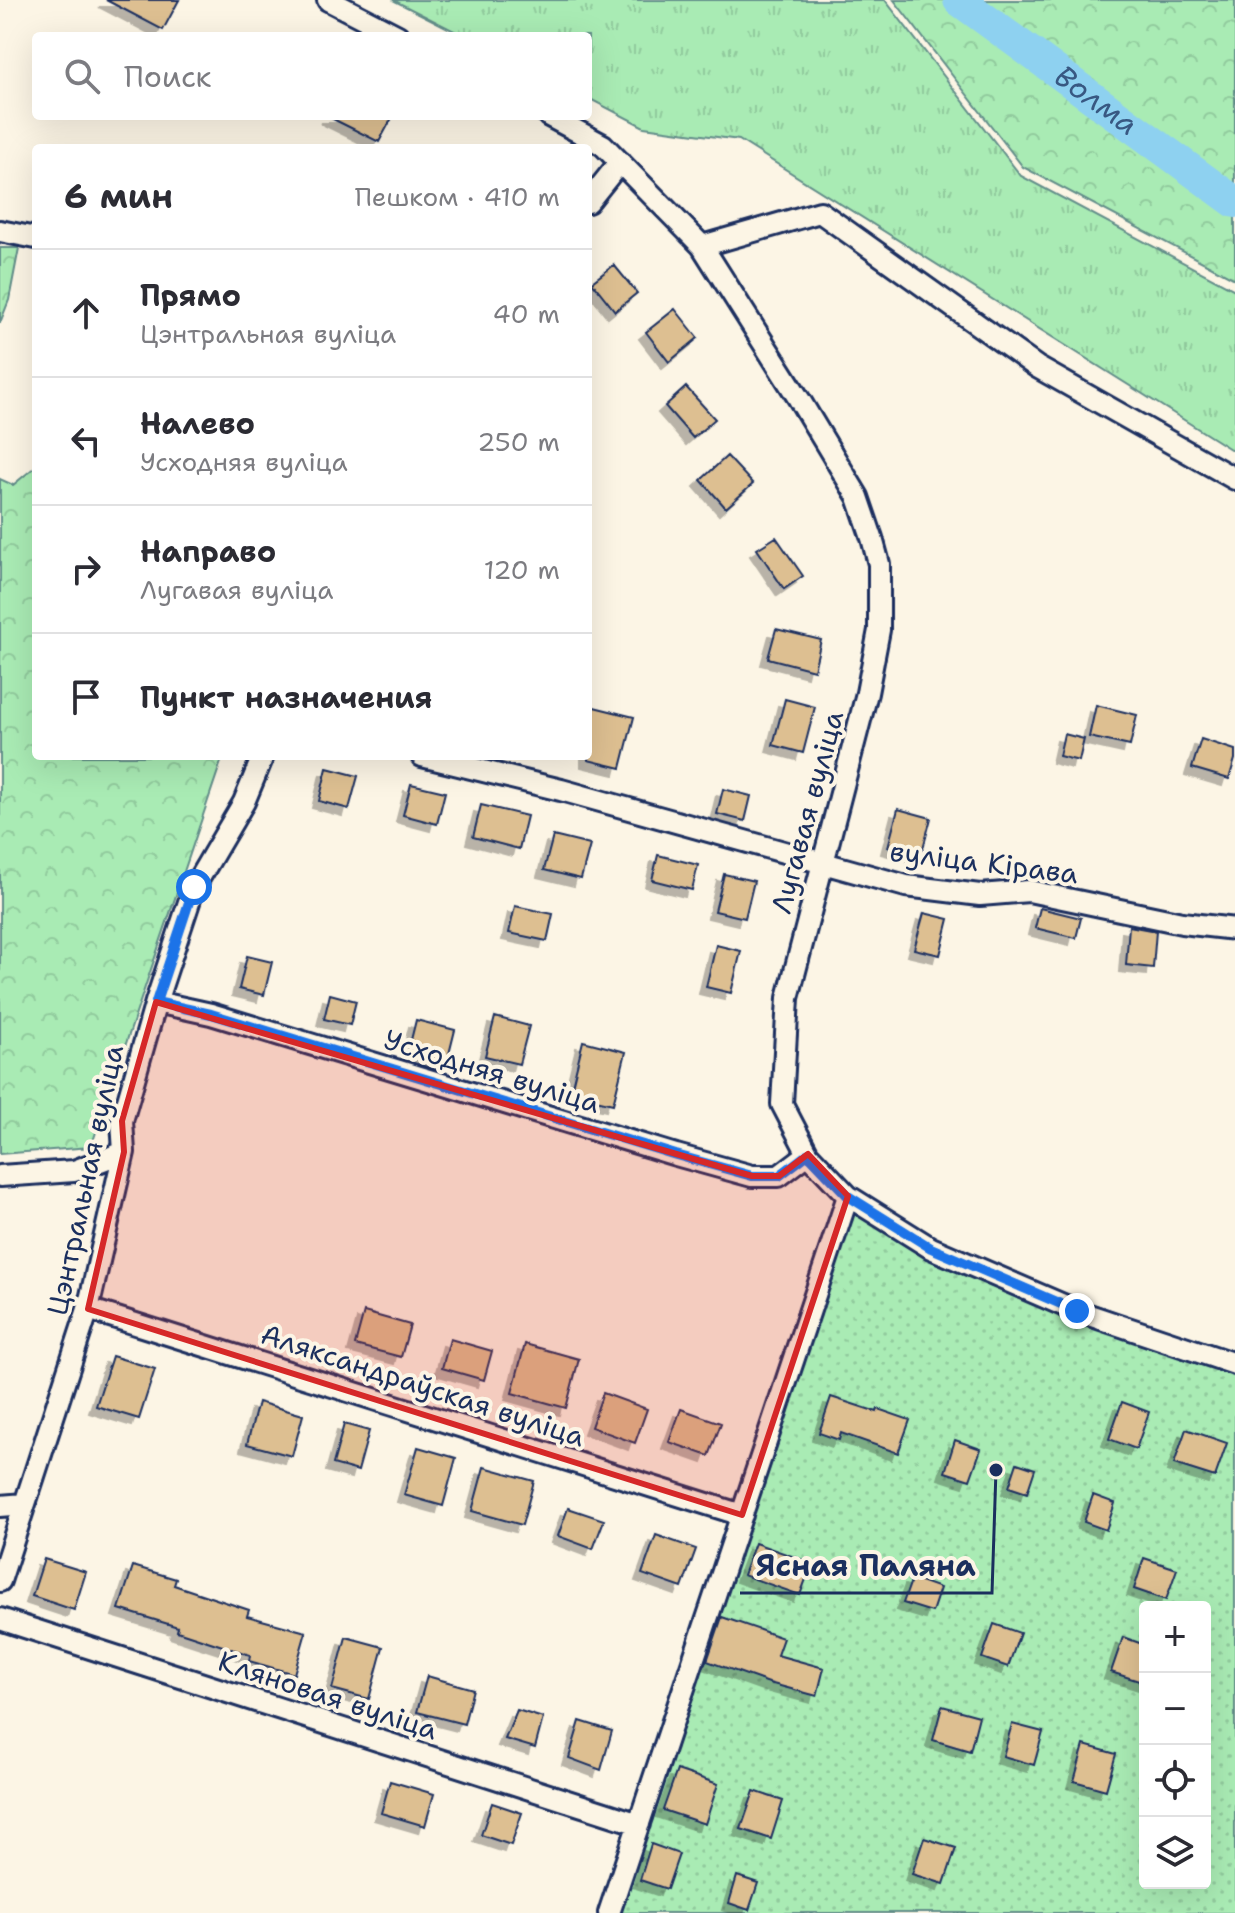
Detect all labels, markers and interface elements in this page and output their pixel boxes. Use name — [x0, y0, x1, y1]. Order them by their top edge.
search box — [32, 32, 592, 120]
icon: search — [60, 54, 104, 98]
water label: Волма — [1046, 55, 1147, 145]
text: Поиск — [124, 56, 212, 97]
text: 6 мин — [64, 173, 173, 219]
text: Пешком · 410 m — [355, 179, 560, 214]
text: Прямо — [140, 275, 241, 316]
icon: ahead — [64, 291, 108, 335]
text: 40 m — [493, 296, 560, 331]
text: Цэнтральная вуліца — [140, 316, 396, 351]
text: Налево — [140, 403, 255, 444]
icon: left — [64, 419, 108, 463]
text: 250 m — [477, 424, 560, 459]
text: Усходняя вуліца — [140, 444, 348, 479]
text: Направо — [140, 531, 276, 572]
icon: right — [64, 547, 108, 591]
text: 120 m — [484, 552, 560, 587]
text: Лугавая вуліца — [140, 572, 333, 607]
icon: arrive — [64, 675, 108, 719]
text: Пункт назначения — [140, 677, 432, 718]
street label: Лугавая вуліца — [762, 707, 852, 917]
street label: вуліца Кірава — [888, 832, 1080, 892]
route start — [176, 869, 212, 905]
street label: Усходняя вуліца — [379, 1020, 605, 1122]
street label: Цэнтральная вуліца — [38, 1041, 132, 1319]
route end — [1059, 1293, 1095, 1329]
street label: Аляксандраўская вуліца — [256, 1315, 590, 1455]
callout: Ясная Паляна — [740, 1539, 992, 1593]
text: Ясная Паляна — [756, 1545, 976, 1586]
map controls — [1139, 1601, 1211, 1889]
button: + — [1139, 1601, 1211, 1673]
street label: Кляновая вуліца — [214, 1642, 442, 1748]
button: − — [1139, 1673, 1211, 1745]
button: locate — [1139, 1745, 1211, 1817]
button: layers — [1139, 1817, 1211, 1889]

